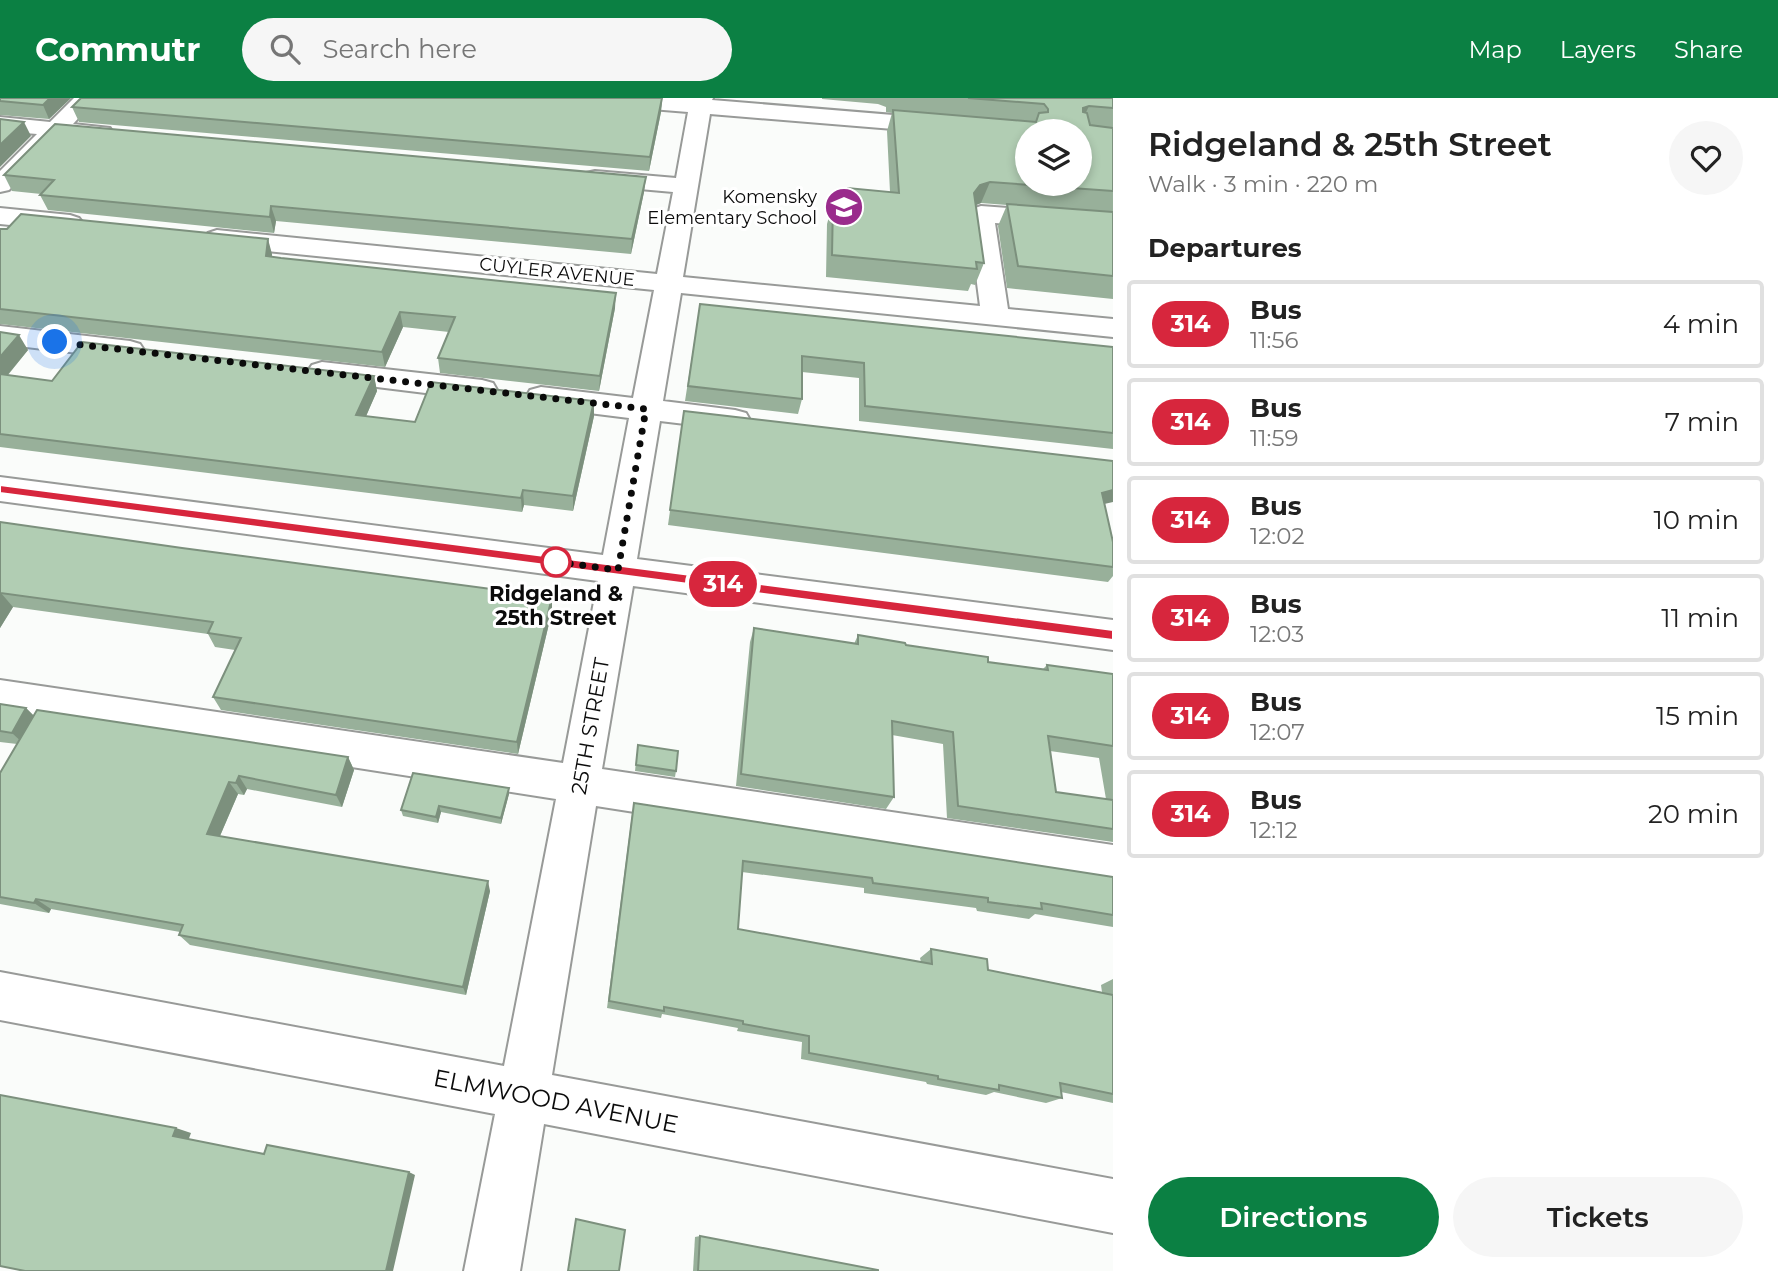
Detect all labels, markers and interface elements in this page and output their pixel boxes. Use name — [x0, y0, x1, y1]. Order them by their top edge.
search box — [242, 18, 732, 81]
text: Commutr — [35, 29, 200, 69]
icon: search — [266, 30, 304, 68]
text: Search here — [322, 33, 477, 65]
text: Map — [1468, 35, 1522, 64]
text: Layers — [1560, 35, 1636, 64]
text: Share — [1674, 35, 1743, 64]
map controls — [1015, 119, 1092, 196]
button: layers — [1015, 119, 1092, 196]
button: heart — [1669, 121, 1743, 195]
text: Ridgeland & 25th Street — [1148, 124, 1552, 164]
text: Walk · 3 min · 220 m — [1148, 170, 1378, 198]
place label: Komensky Elementary School — [647, 186, 817, 229]
school or university icon: Komensky Elementary School — [823, 186, 865, 228]
text: Departures — [1148, 232, 1302, 264]
street label: CUYLER AVENUE — [478, 253, 636, 291]
text: Bus — [1250, 294, 1302, 326]
text: 4 min — [1663, 308, 1739, 340]
text: 314 — [1170, 309, 1211, 338]
your location — [37, 324, 72, 359]
text: 11:56 — [1250, 326, 1299, 354]
text: Bus — [1250, 392, 1302, 424]
text: 7 min — [1665, 406, 1739, 438]
text: 314 — [1170, 407, 1211, 436]
text: 11:59 — [1250, 424, 1299, 452]
text: Bus — [1250, 490, 1302, 522]
text: 10 min — [1653, 504, 1739, 536]
text: 314 — [1170, 505, 1211, 534]
text: 12:02 — [1250, 522, 1305, 550]
marker: Ridgeland & 25th Street — [541, 547, 571, 577]
line badge: 314 — [683, 561, 763, 607]
text: 314 — [703, 569, 743, 598]
place label: Ridgeland & 25th Street — [489, 581, 623, 630]
text: Bus — [1250, 588, 1302, 620]
text: 11 min — [1661, 602, 1739, 634]
text: 314 — [1170, 603, 1211, 632]
text: 12:03 — [1250, 620, 1304, 648]
street label: 25TH STREET — [566, 656, 614, 796]
text: Bus — [1250, 686, 1302, 718]
text: 15 min — [1656, 700, 1739, 732]
text: 314 — [1170, 701, 1211, 730]
text: 12:07 — [1250, 718, 1305, 746]
text: Bus — [1250, 784, 1302, 816]
text: 20 min — [1648, 798, 1739, 830]
text: 314 — [1170, 799, 1211, 828]
text: 12:12 — [1250, 816, 1298, 844]
street label: ELMWOOD AVENUE — [431, 1063, 681, 1139]
button: Directions — [1148, 1177, 1439, 1257]
button: Tickets — [1453, 1177, 1743, 1257]

